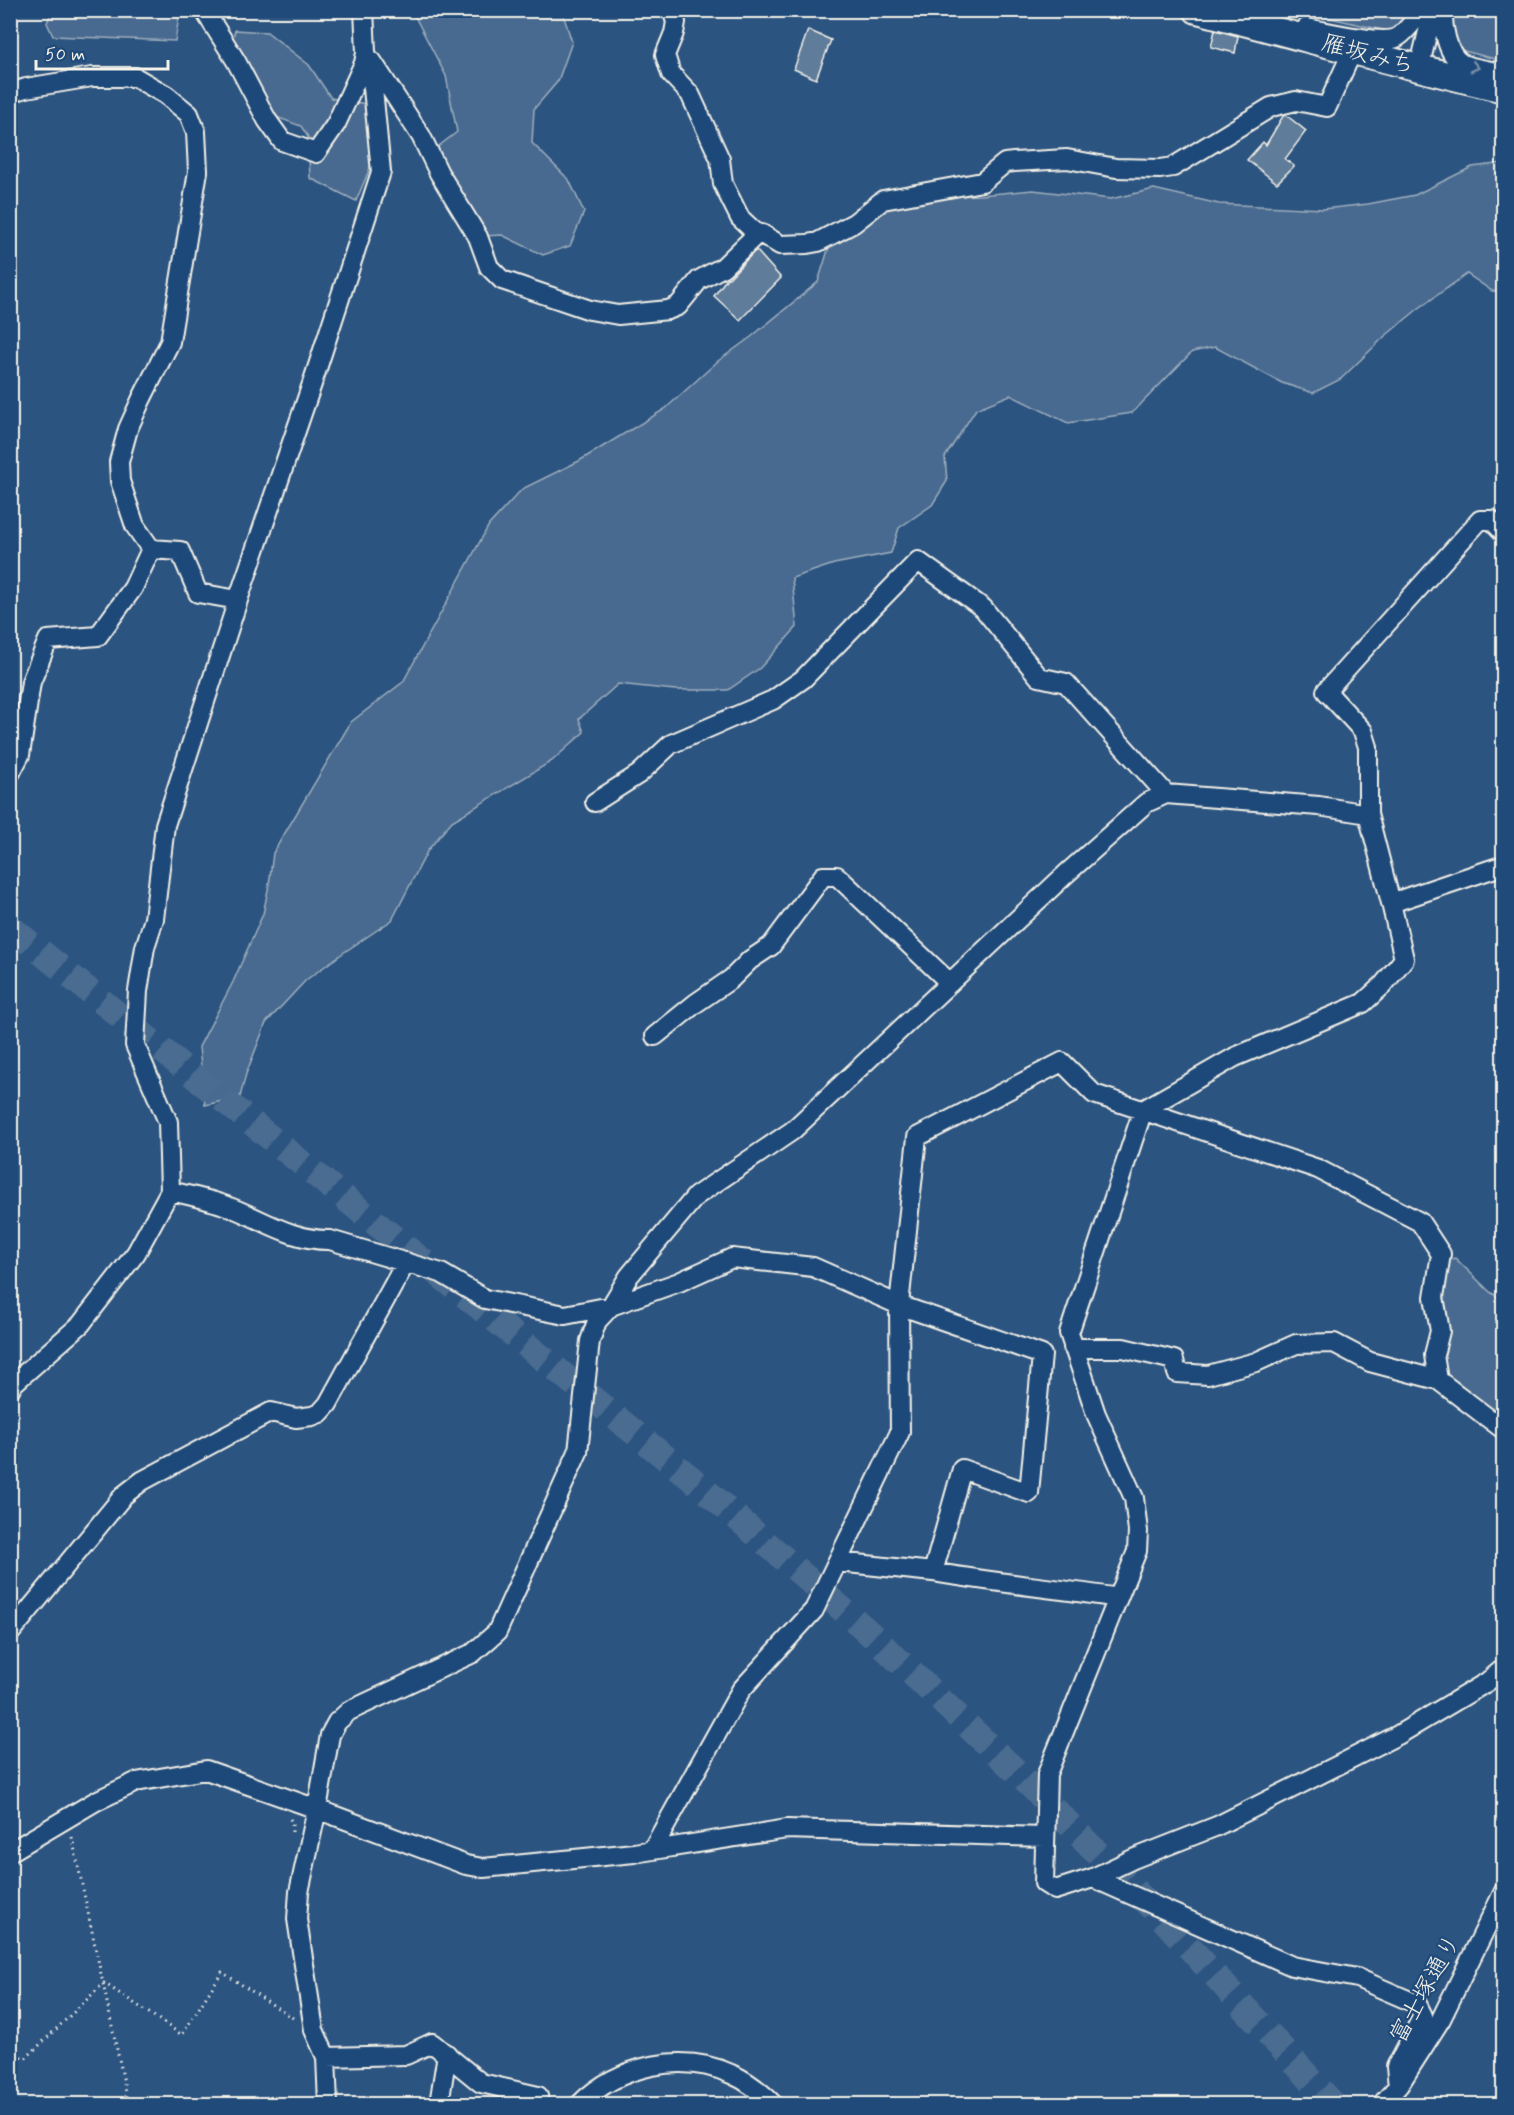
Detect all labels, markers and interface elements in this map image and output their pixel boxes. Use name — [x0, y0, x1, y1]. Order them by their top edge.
street label: 雁坂みち — [1318, 28, 1418, 82]
scale bar — [36, 33, 168, 71]
text: 50 m — [45, 43, 85, 67]
one-way arrow — [1469, 59, 1479, 72]
street label: 富士塚通り — [1383, 1929, 1469, 2049]

